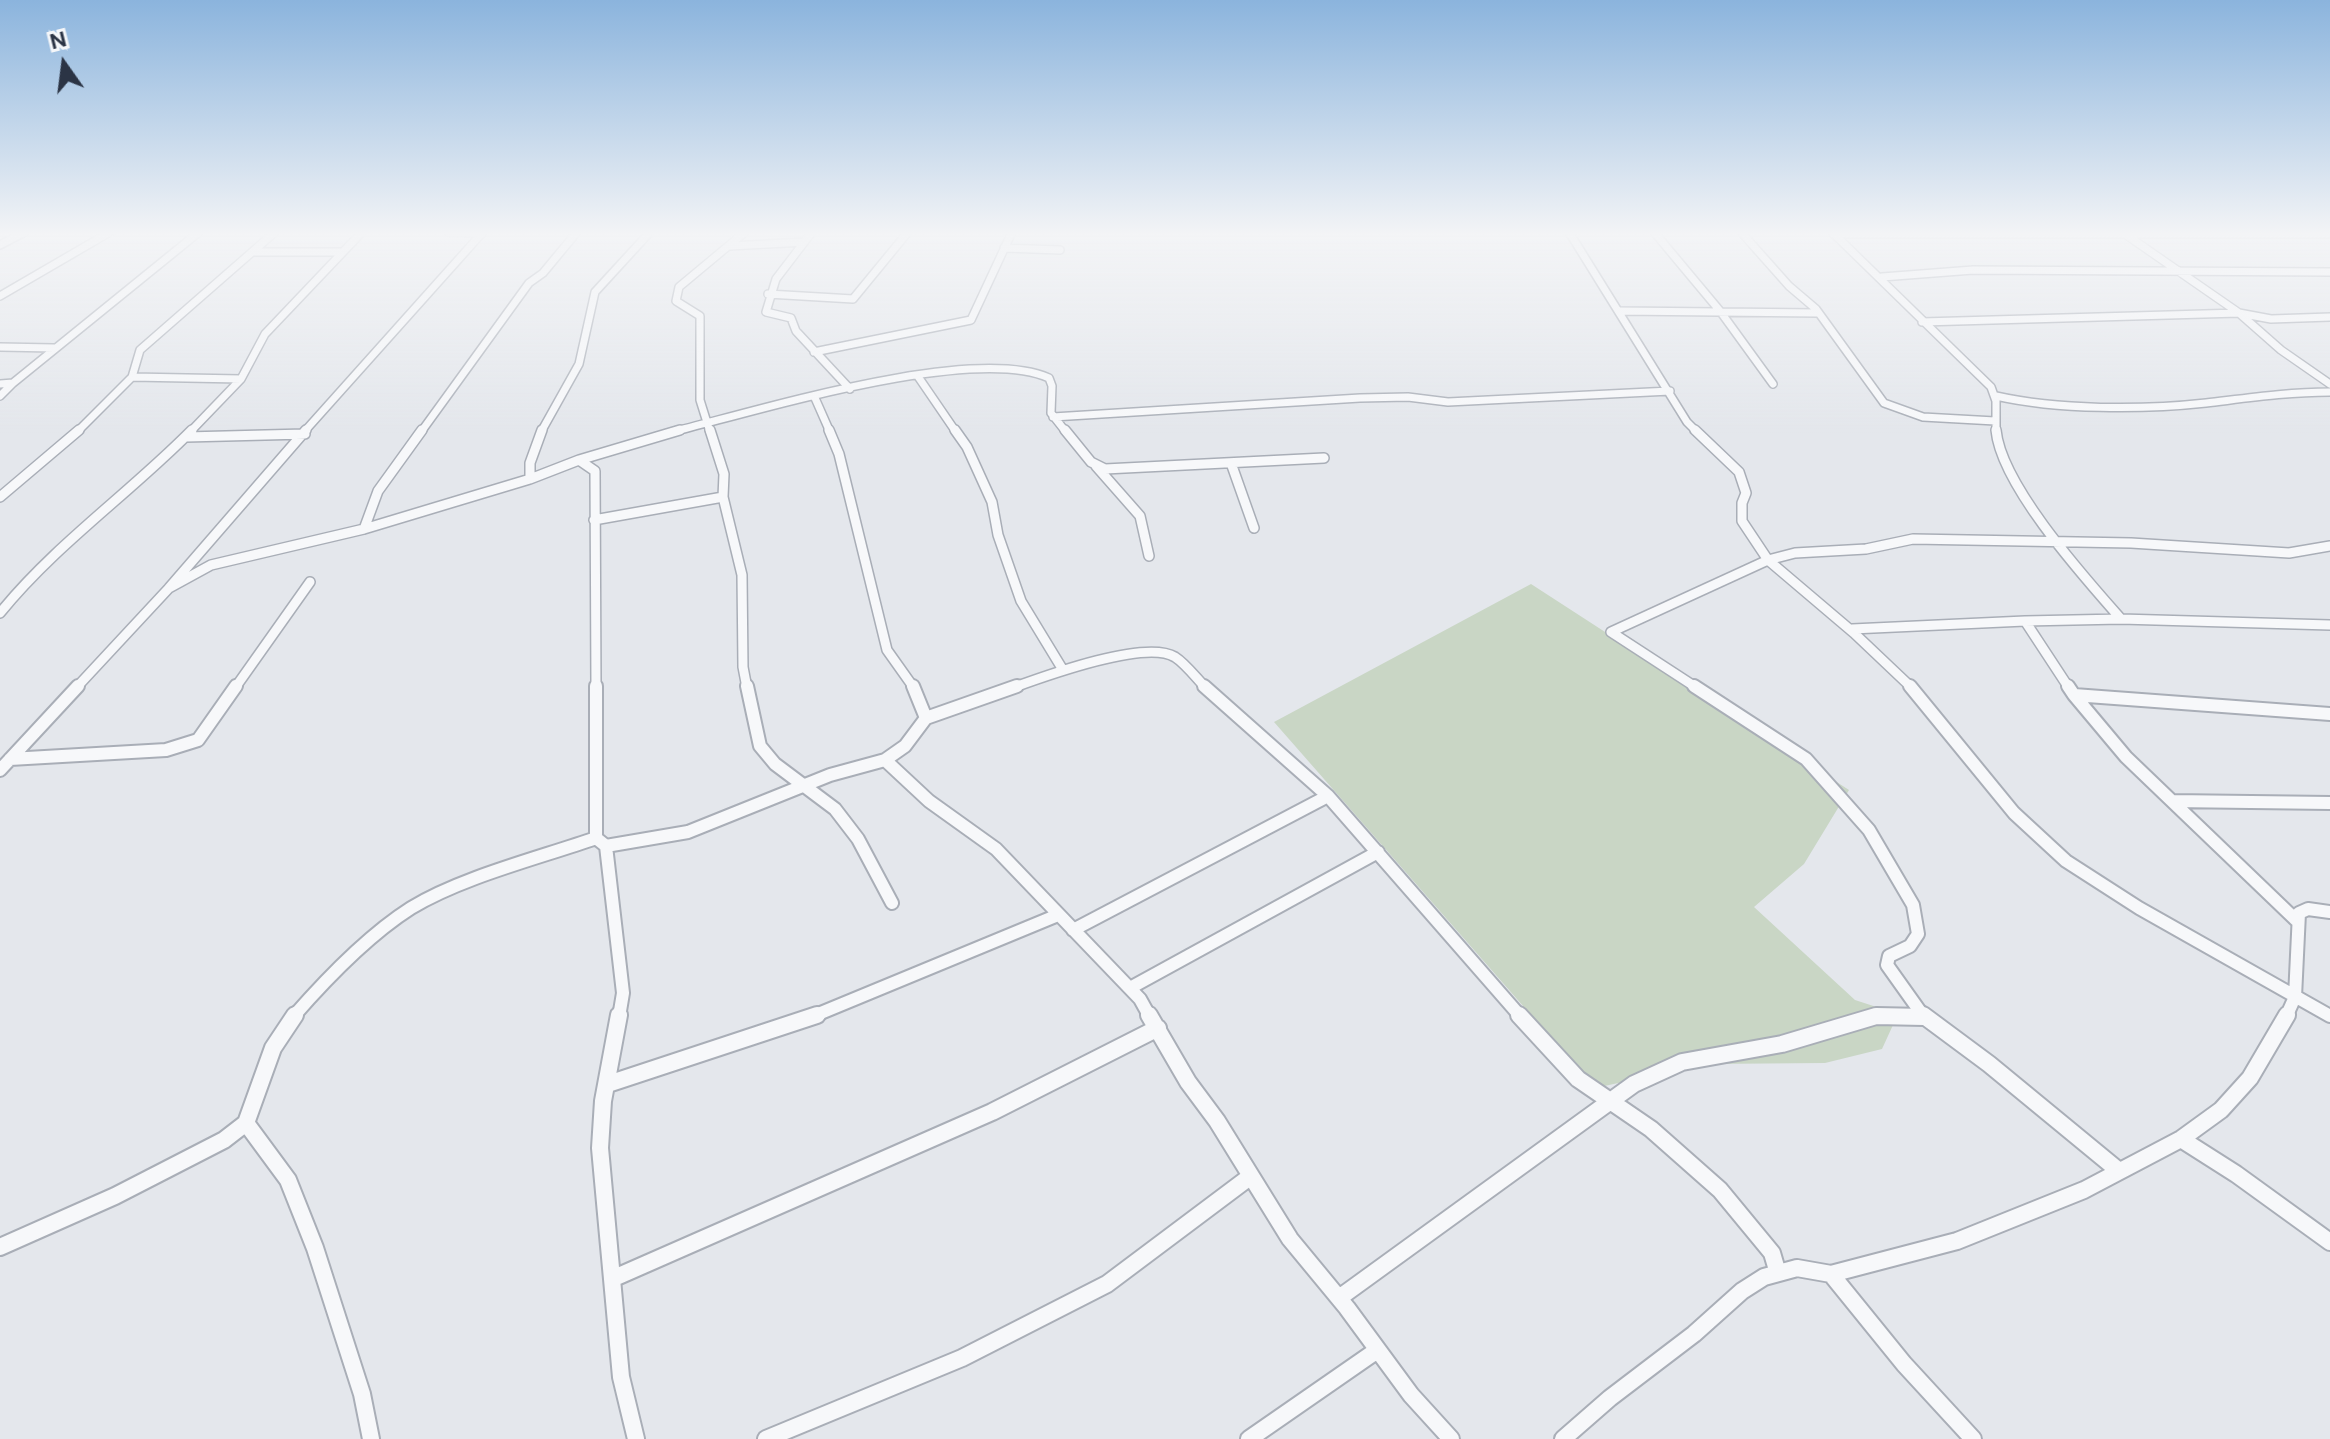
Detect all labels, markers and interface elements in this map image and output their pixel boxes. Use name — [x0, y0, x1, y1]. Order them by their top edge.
north arrow — [24, 24, 104, 104]
text: N — [47, 24, 69, 56]

